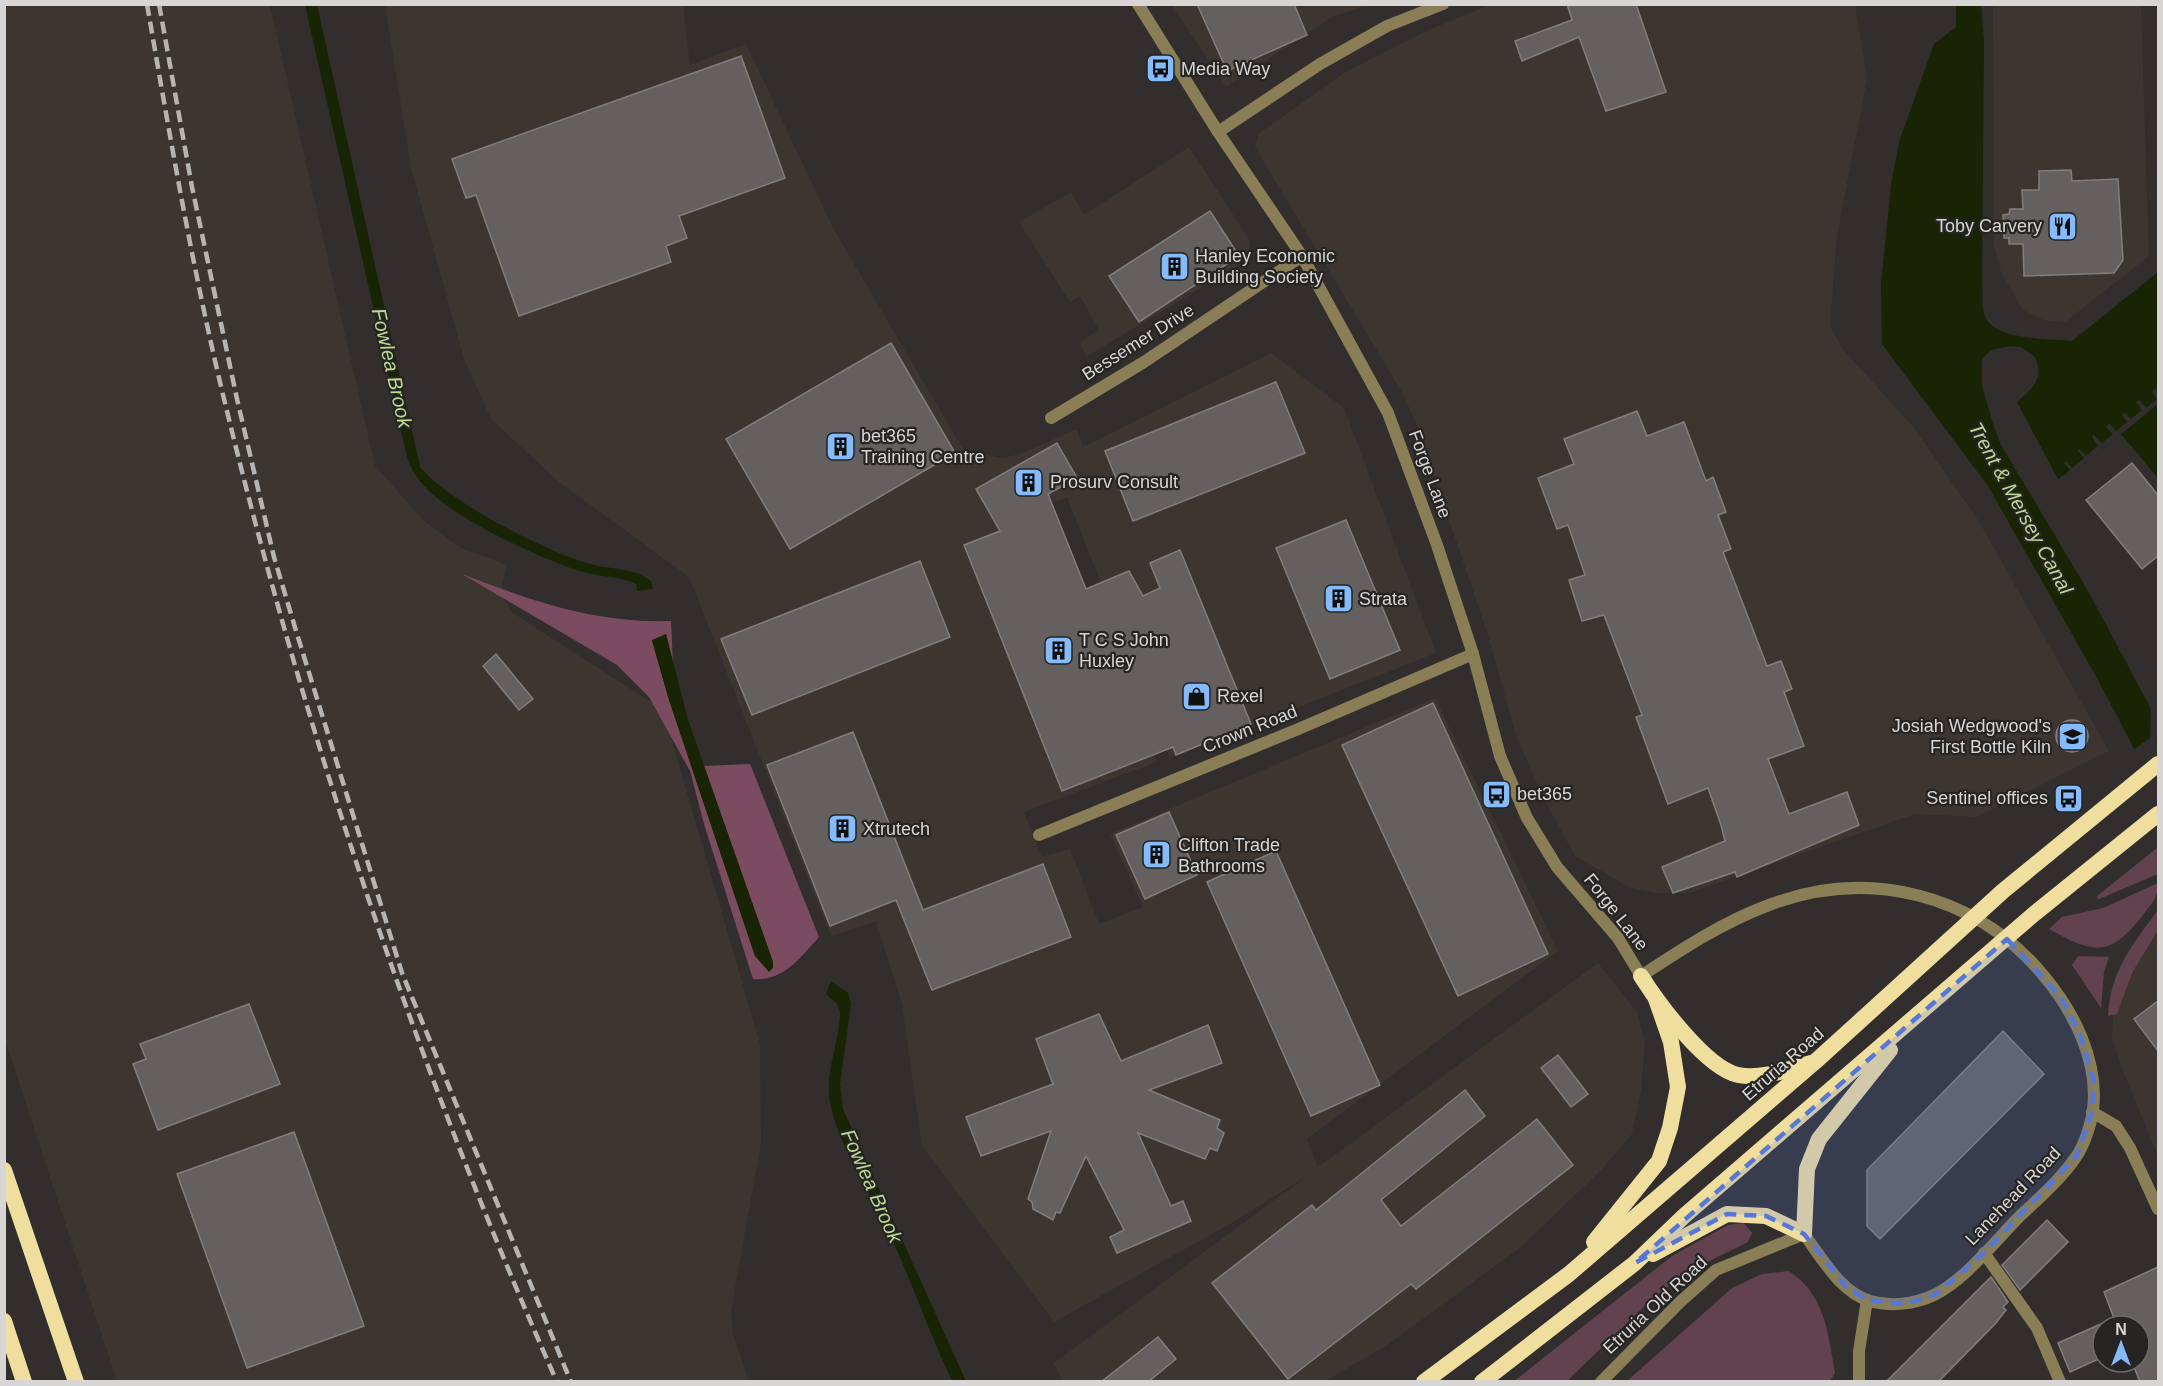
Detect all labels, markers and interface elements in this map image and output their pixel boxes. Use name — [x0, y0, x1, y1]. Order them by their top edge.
bus stop icon: Media Way — [1144, 53, 1176, 85]
place label: Media Way — [1181, 59, 1270, 79]
restaurant icon: Toby Carvery — [2047, 210, 2079, 242]
place label: Toby Carvery — [1936, 216, 2042, 236]
place label: Hanley Economic Building Society — [1195, 246, 1335, 287]
building icon: Hanley Economic Building Society — [1158, 250, 1190, 282]
street label: Bessemer Drive — [1078, 300, 1198, 384]
water label: Fowlea Brook — [368, 306, 417, 431]
water label: Trent & Mersey Canal — [1965, 418, 2078, 598]
place label: bet365 Training Centre — [861, 426, 984, 467]
street label: Forge Lane — [1405, 427, 1455, 521]
building icon: bet365 Training Centre — [824, 430, 856, 462]
building icon: Prosurv Consult — [1013, 466, 1045, 498]
place label: Prosurv Consult — [1050, 472, 1178, 492]
building icon: Strata — [1322, 583, 1354, 615]
place label: Strata — [1359, 589, 1408, 609]
place label: T C S John Huxley — [1079, 630, 1169, 671]
building icon: T C S John Huxley — [1042, 634, 1074, 666]
shop icon: Rexel — [1180, 680, 1212, 712]
place label: Rexel — [1217, 686, 1263, 706]
street label: Crown Road — [1200, 701, 1300, 757]
place label: Josiah Wedgwood's First Bottle Kiln — [1892, 716, 2051, 757]
school or university icon: Josiah Wedgwood's First Bottle Kiln — [2056, 720, 2088, 752]
bus stop icon: bet365 — [1480, 778, 1512, 810]
bus stop icon: Sentinel offices — [2053, 782, 2085, 814]
place label: bet365 — [1517, 784, 1572, 804]
place label: Sentinel offices — [1926, 788, 2048, 808]
building icon: Xtrutech — [826, 813, 858, 845]
place label: Xtrutech — [863, 819, 930, 839]
place label: Clifton Trade Bathrooms — [1178, 835, 1280, 876]
building icon: Clifton Trade Bathrooms — [1141, 839, 1173, 871]
street label: Forge Lane — [1580, 870, 1652, 954]
street label: Etruria Road — [1738, 1023, 1828, 1105]
water label: Fowlea Brook — [837, 1126, 907, 1247]
street label: Lanehead Road — [1961, 1143, 2065, 1249]
street label: Etruria Old Road — [1599, 1252, 1711, 1358]
north arrow — [2091, 1314, 2151, 1374]
text: N — [2115, 1321, 2127, 1338]

